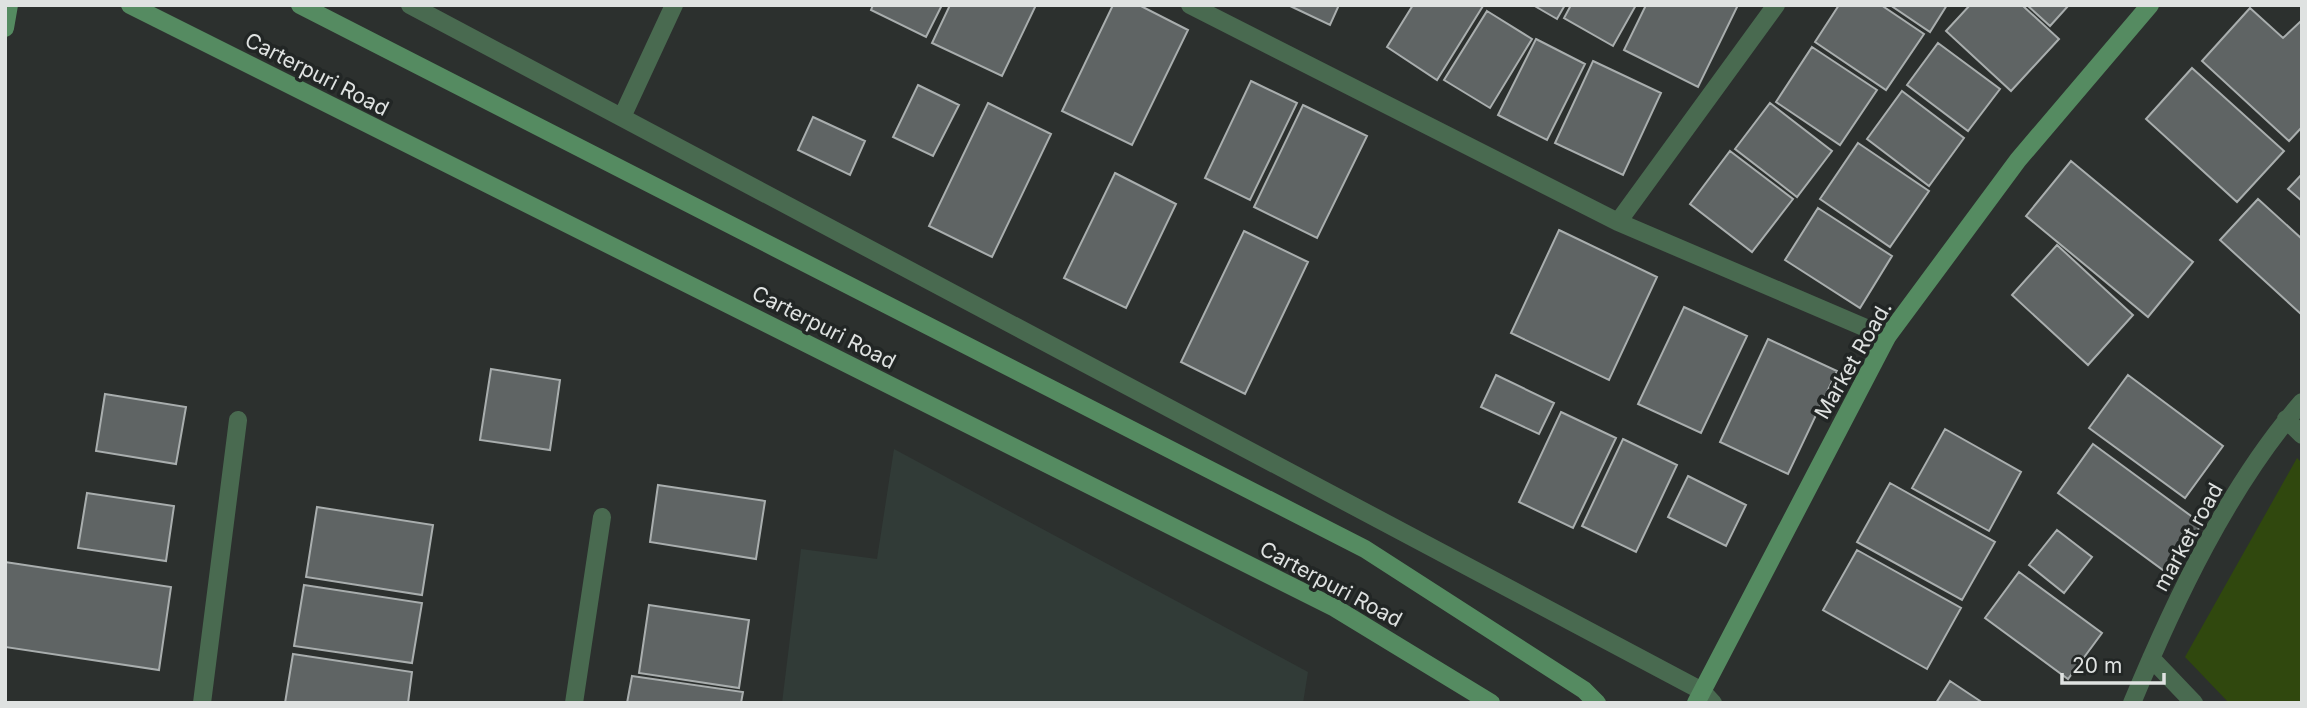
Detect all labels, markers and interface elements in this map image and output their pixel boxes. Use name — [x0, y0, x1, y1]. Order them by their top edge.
street label: Carterpuri Road — [241, 27, 393, 121]
street label: Carterpuri Road — [748, 280, 900, 374]
street label: Market Road. — [1809, 297, 1897, 423]
street label: market road — [2148, 479, 2228, 595]
street label: Carterpuri Road — [1256, 536, 1406, 632]
scale bar — [2062, 642, 2164, 686]
text: 20 m — [2072, 653, 2122, 678]

